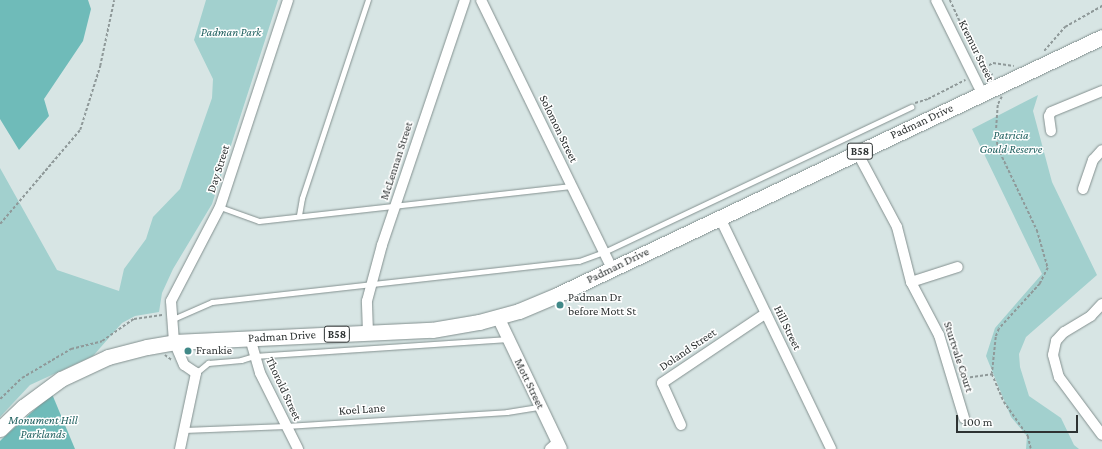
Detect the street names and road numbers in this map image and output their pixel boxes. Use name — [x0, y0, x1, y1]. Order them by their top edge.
street label: Kremur Street — [955, 18, 997, 84]
street label: Solomon Street — [536, 93, 580, 165]
street label: Padman Drive — [888, 101, 956, 143]
street label: McLennan Street — [378, 120, 416, 202]
road number: B58 — [846, 142, 874, 160]
street label: Day Street — [205, 143, 233, 195]
street label: Padman Drive — [584, 245, 652, 287]
street label: Hill Street — [770, 303, 804, 353]
street label: Sturtvale Court — [940, 320, 976, 394]
road number: B58 — [323, 325, 351, 343]
street label: Doland Street — [657, 326, 719, 374]
street label: Padman Drive — [248, 328, 316, 346]
street label: Thorold Street — [262, 355, 304, 423]
street label: Mott Street — [511, 356, 547, 412]
street label: Koel Lane — [338, 401, 386, 419]

